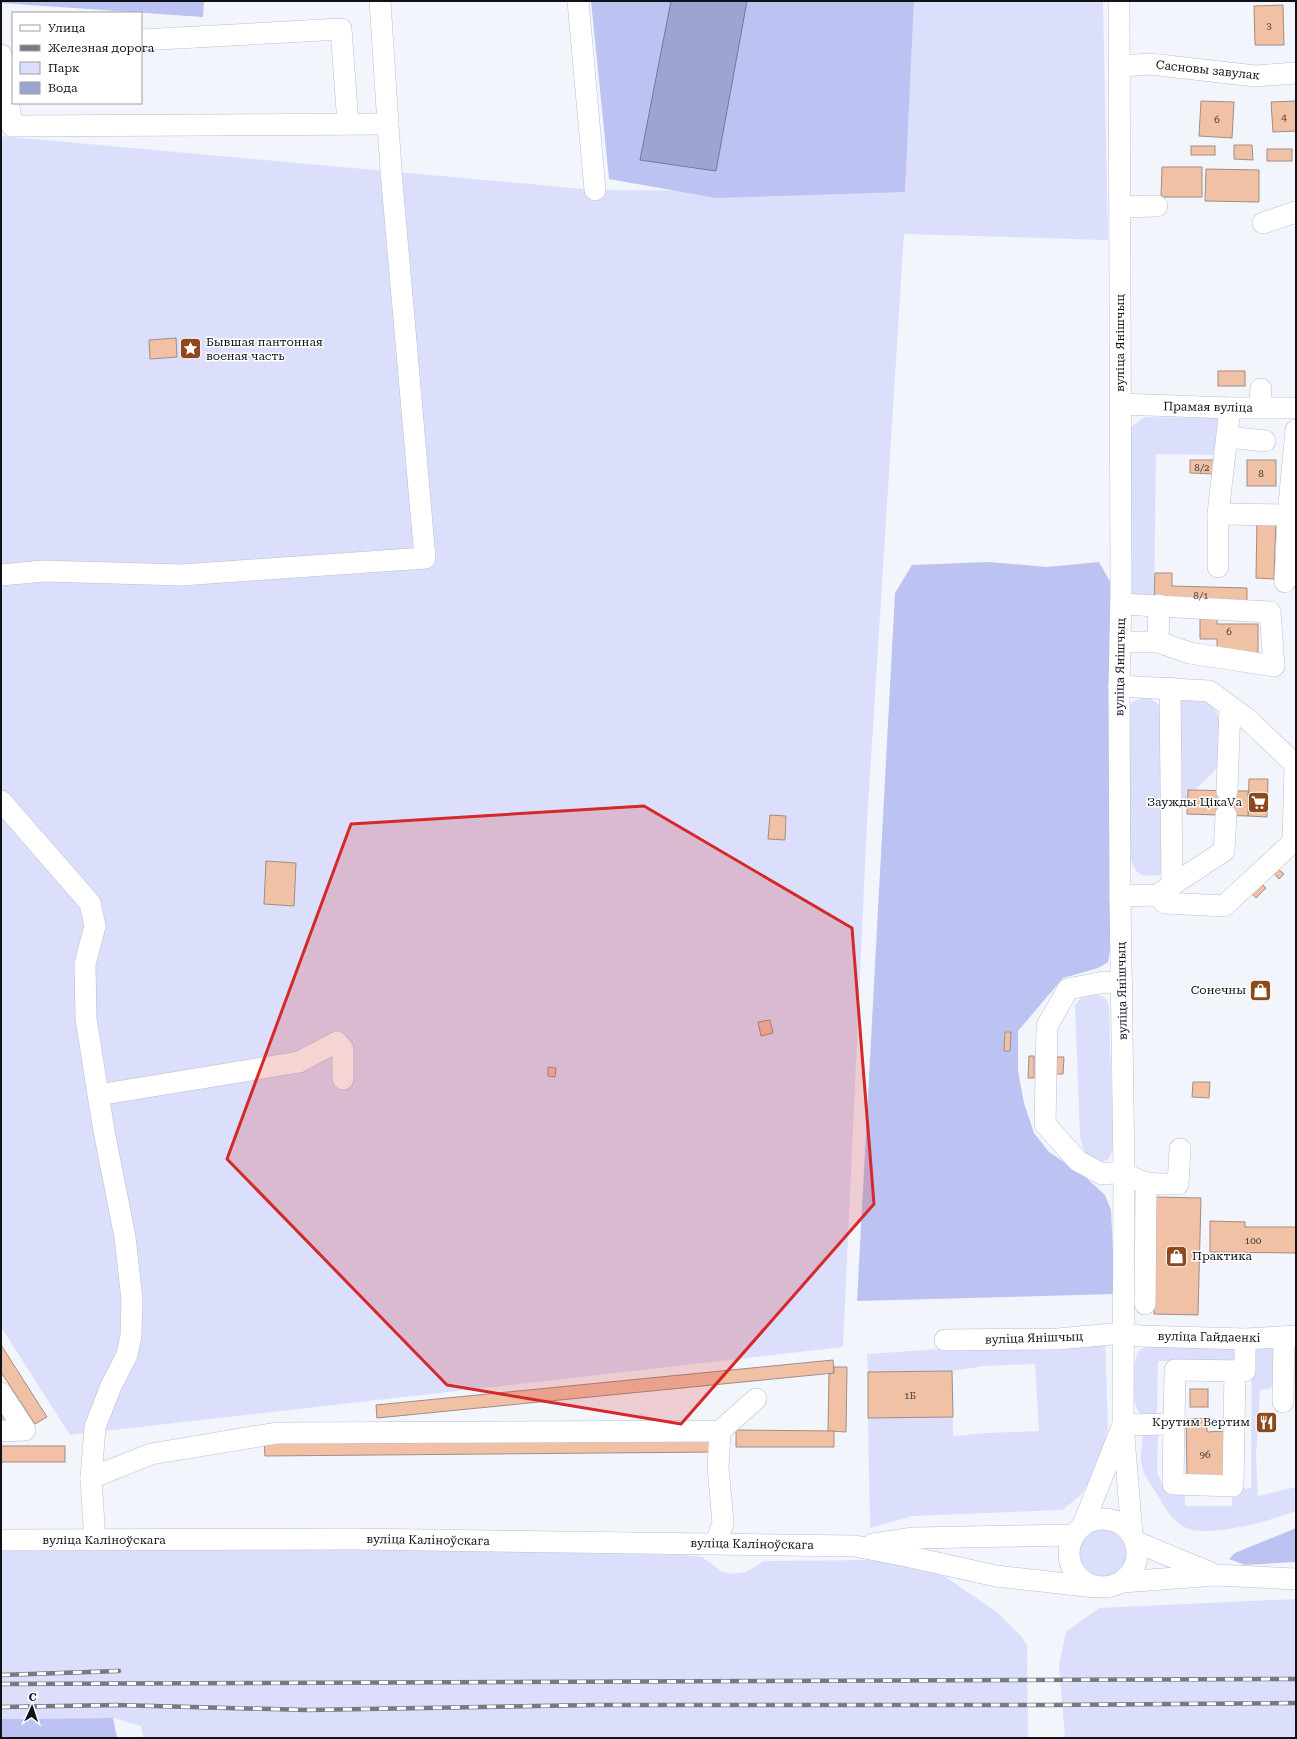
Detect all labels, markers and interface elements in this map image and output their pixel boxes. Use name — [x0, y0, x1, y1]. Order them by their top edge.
legend — [12, 12, 142, 104]
house number: 3 — [1266, 20, 1272, 31]
text: Улица — [48, 21, 86, 35]
text: Железная дорога — [48, 41, 155, 55]
street label: Сасновы завулак — [1155, 58, 1261, 82]
text: Парк — [48, 61, 80, 75]
text: Вода — [48, 81, 78, 95]
house number: 4 — [1281, 112, 1287, 123]
house number: 6 — [1214, 114, 1220, 125]
street label: вуліца Янішчыц — [1113, 294, 1127, 392]
place label: Бывшая пантонная военая часть — [206, 335, 323, 363]
place icon: Бывшая пантонная военая часть — [177, 336, 203, 362]
street label: Прамая вуліца — [1163, 399, 1253, 415]
house number: 8/2 — [1194, 462, 1210, 473]
house number: 8 — [1258, 468, 1264, 479]
house number: 8/1 — [1193, 590, 1209, 601]
street label: вуліца Янішчыц — [1112, 618, 1128, 716]
house number: 6 — [1226, 626, 1232, 637]
supermarket icon: Заужды ЦікаVа — [1245, 789, 1271, 815]
place label: Заужды ЦікаVа — [1147, 795, 1242, 809]
street label: вуліца Янішчыц — [1114, 942, 1130, 1040]
shop icon: Сонечны — [1248, 977, 1274, 1003]
place label: Сонечны — [1191, 983, 1246, 997]
house number: 100 — [1245, 1235, 1262, 1246]
shop icon: Практика — [1164, 1243, 1190, 1269]
place label: Практика — [1192, 1249, 1253, 1263]
street label: вуліца Янішчыц — [985, 1329, 1084, 1347]
street label: вуліца Гайдаенкі — [1157, 1329, 1261, 1345]
house number: 1Б — [904, 1390, 917, 1401]
restaurant icon: Крутим Вертим — [1253, 1409, 1279, 1435]
place label: Крутим Вертим — [1152, 1415, 1250, 1429]
house number: 96 — [1199, 1449, 1211, 1460]
street label: вуліца Каліноўскага — [366, 1532, 490, 1548]
street label: вуліца Каліноўскага — [42, 1533, 166, 1547]
street label: вуліца Каліноўскага — [690, 1536, 814, 1552]
north arrow — [12, 1687, 52, 1727]
text: С — [28, 1691, 37, 1704]

